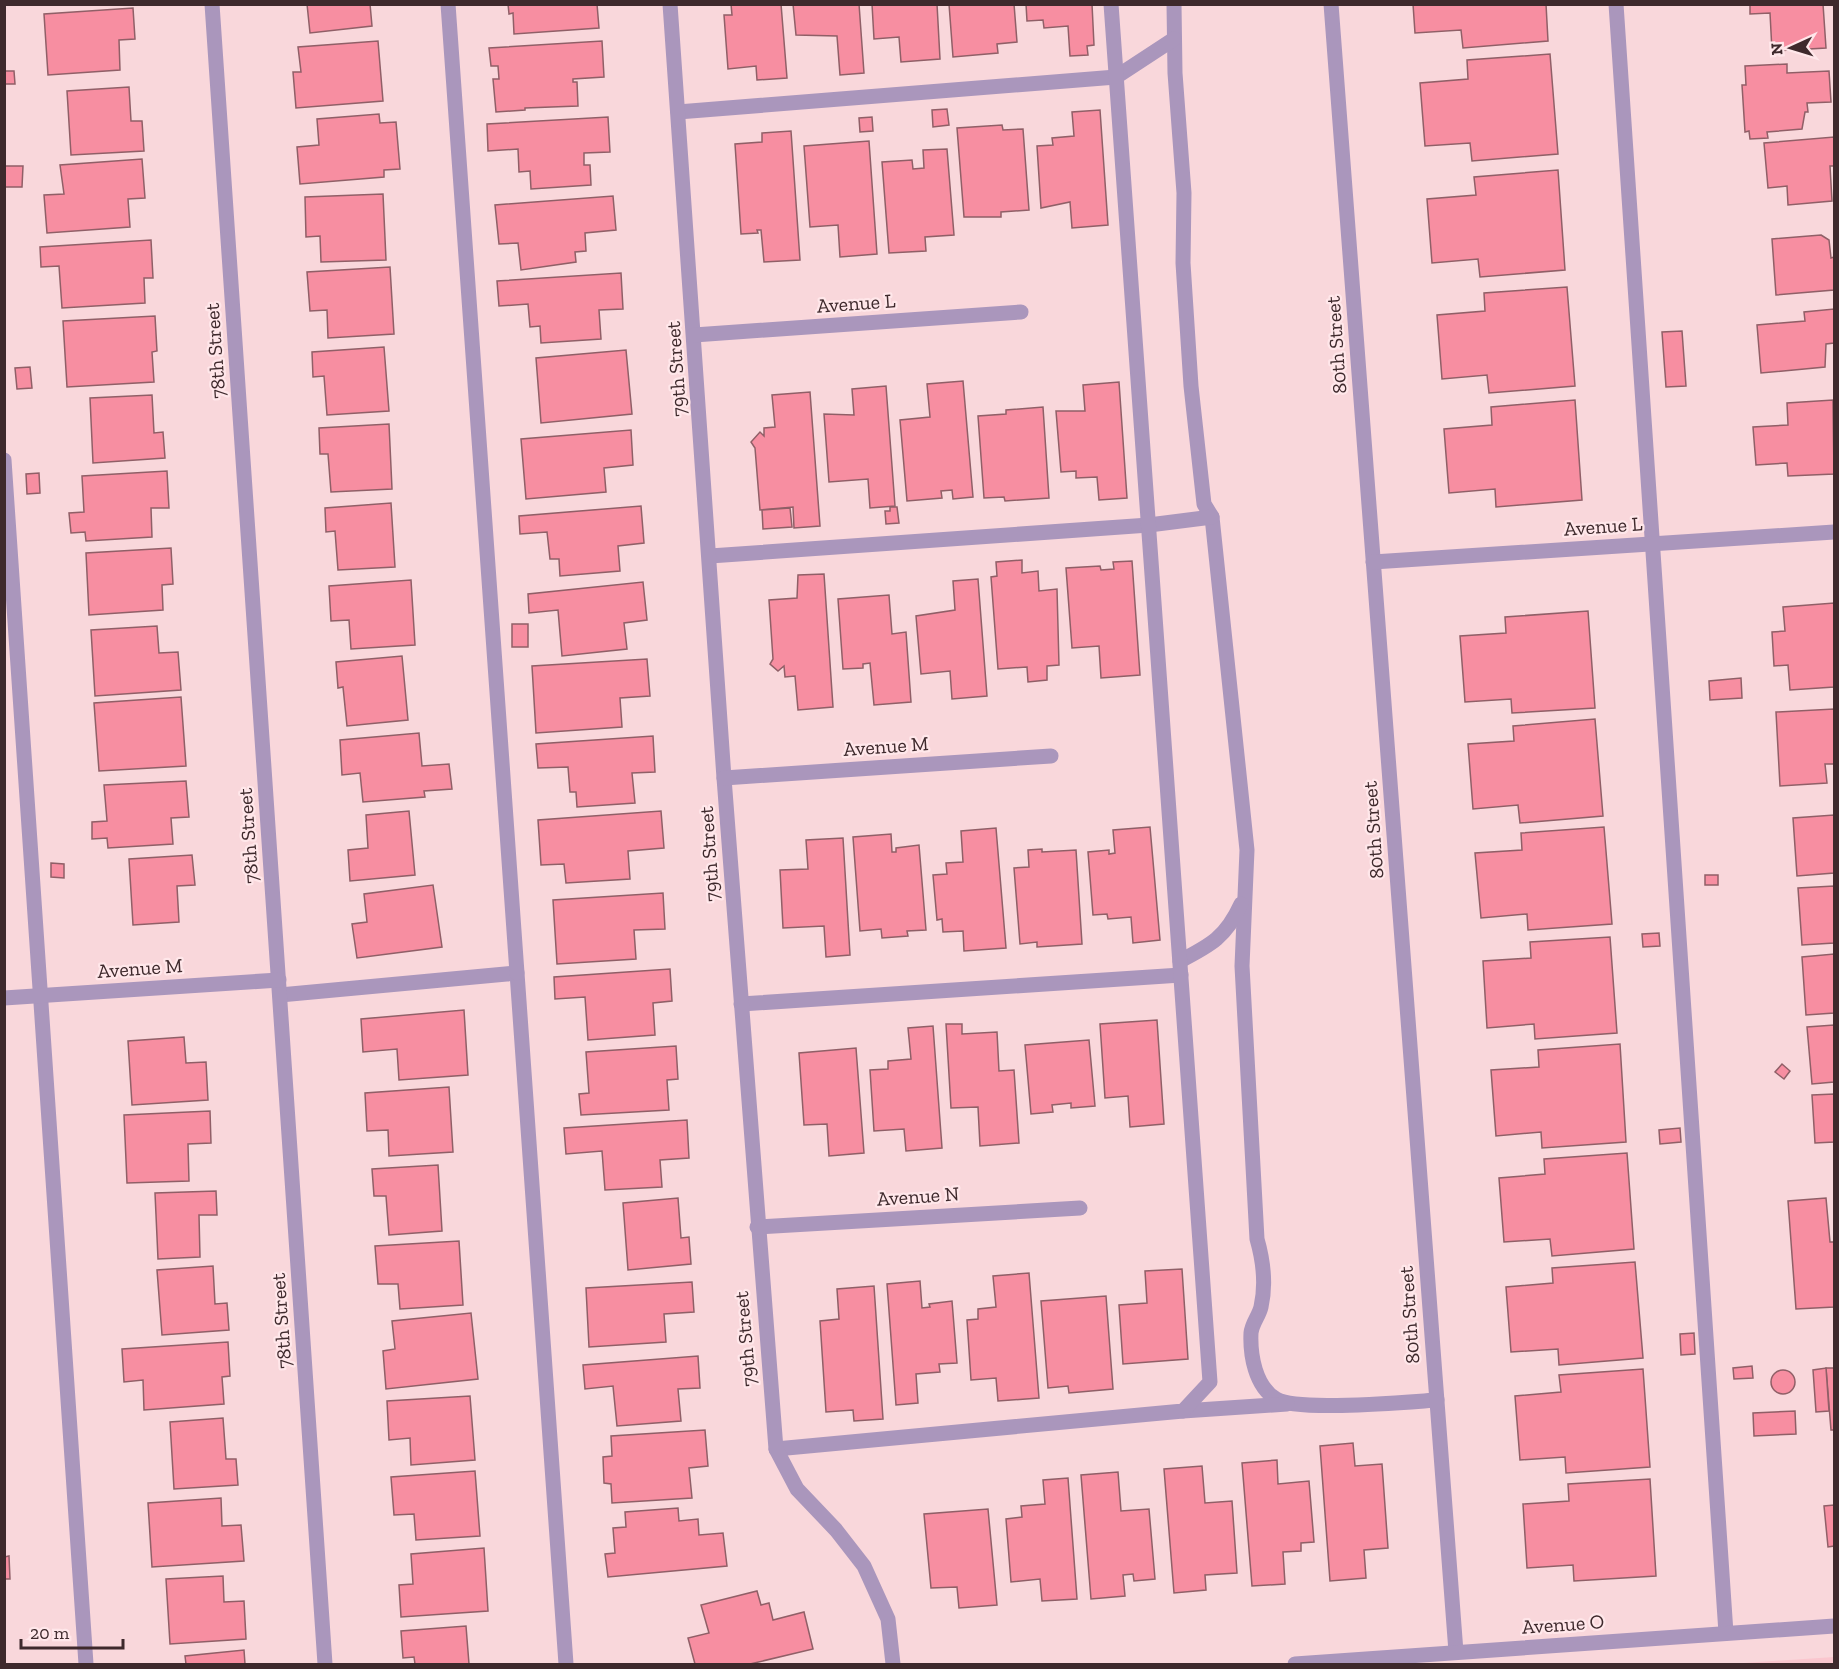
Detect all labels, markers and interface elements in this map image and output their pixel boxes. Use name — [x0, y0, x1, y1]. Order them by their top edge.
north arrow — [1761, 18, 1821, 78]
text: N — [1767, 42, 1786, 56]
street label: Avenue L — [816, 288, 896, 318]
street label: 80th Street — [1321, 295, 1351, 395]
street label: 78th Street — [200, 302, 230, 400]
street label: 79th Street — [661, 320, 691, 418]
street label: Avenue L — [1563, 511, 1643, 541]
street label: Avenue M — [842, 731, 930, 761]
street label: 80th Street — [1358, 780, 1388, 880]
street label: 78th Street — [233, 787, 263, 885]
street label: 79th Street — [694, 805, 724, 903]
street label: Avenue M — [96, 953, 184, 983]
street label: Avenue N — [876, 1181, 960, 1211]
street label: 80th Street — [1394, 1265, 1424, 1365]
street label: 78th Street — [266, 1272, 296, 1370]
street label: 79th Street — [729, 1290, 761, 1388]
street label: Avenue O — [1521, 1609, 1605, 1639]
scale bar — [21, 1612, 123, 1650]
text: 20 m — [30, 1622, 70, 1644]

